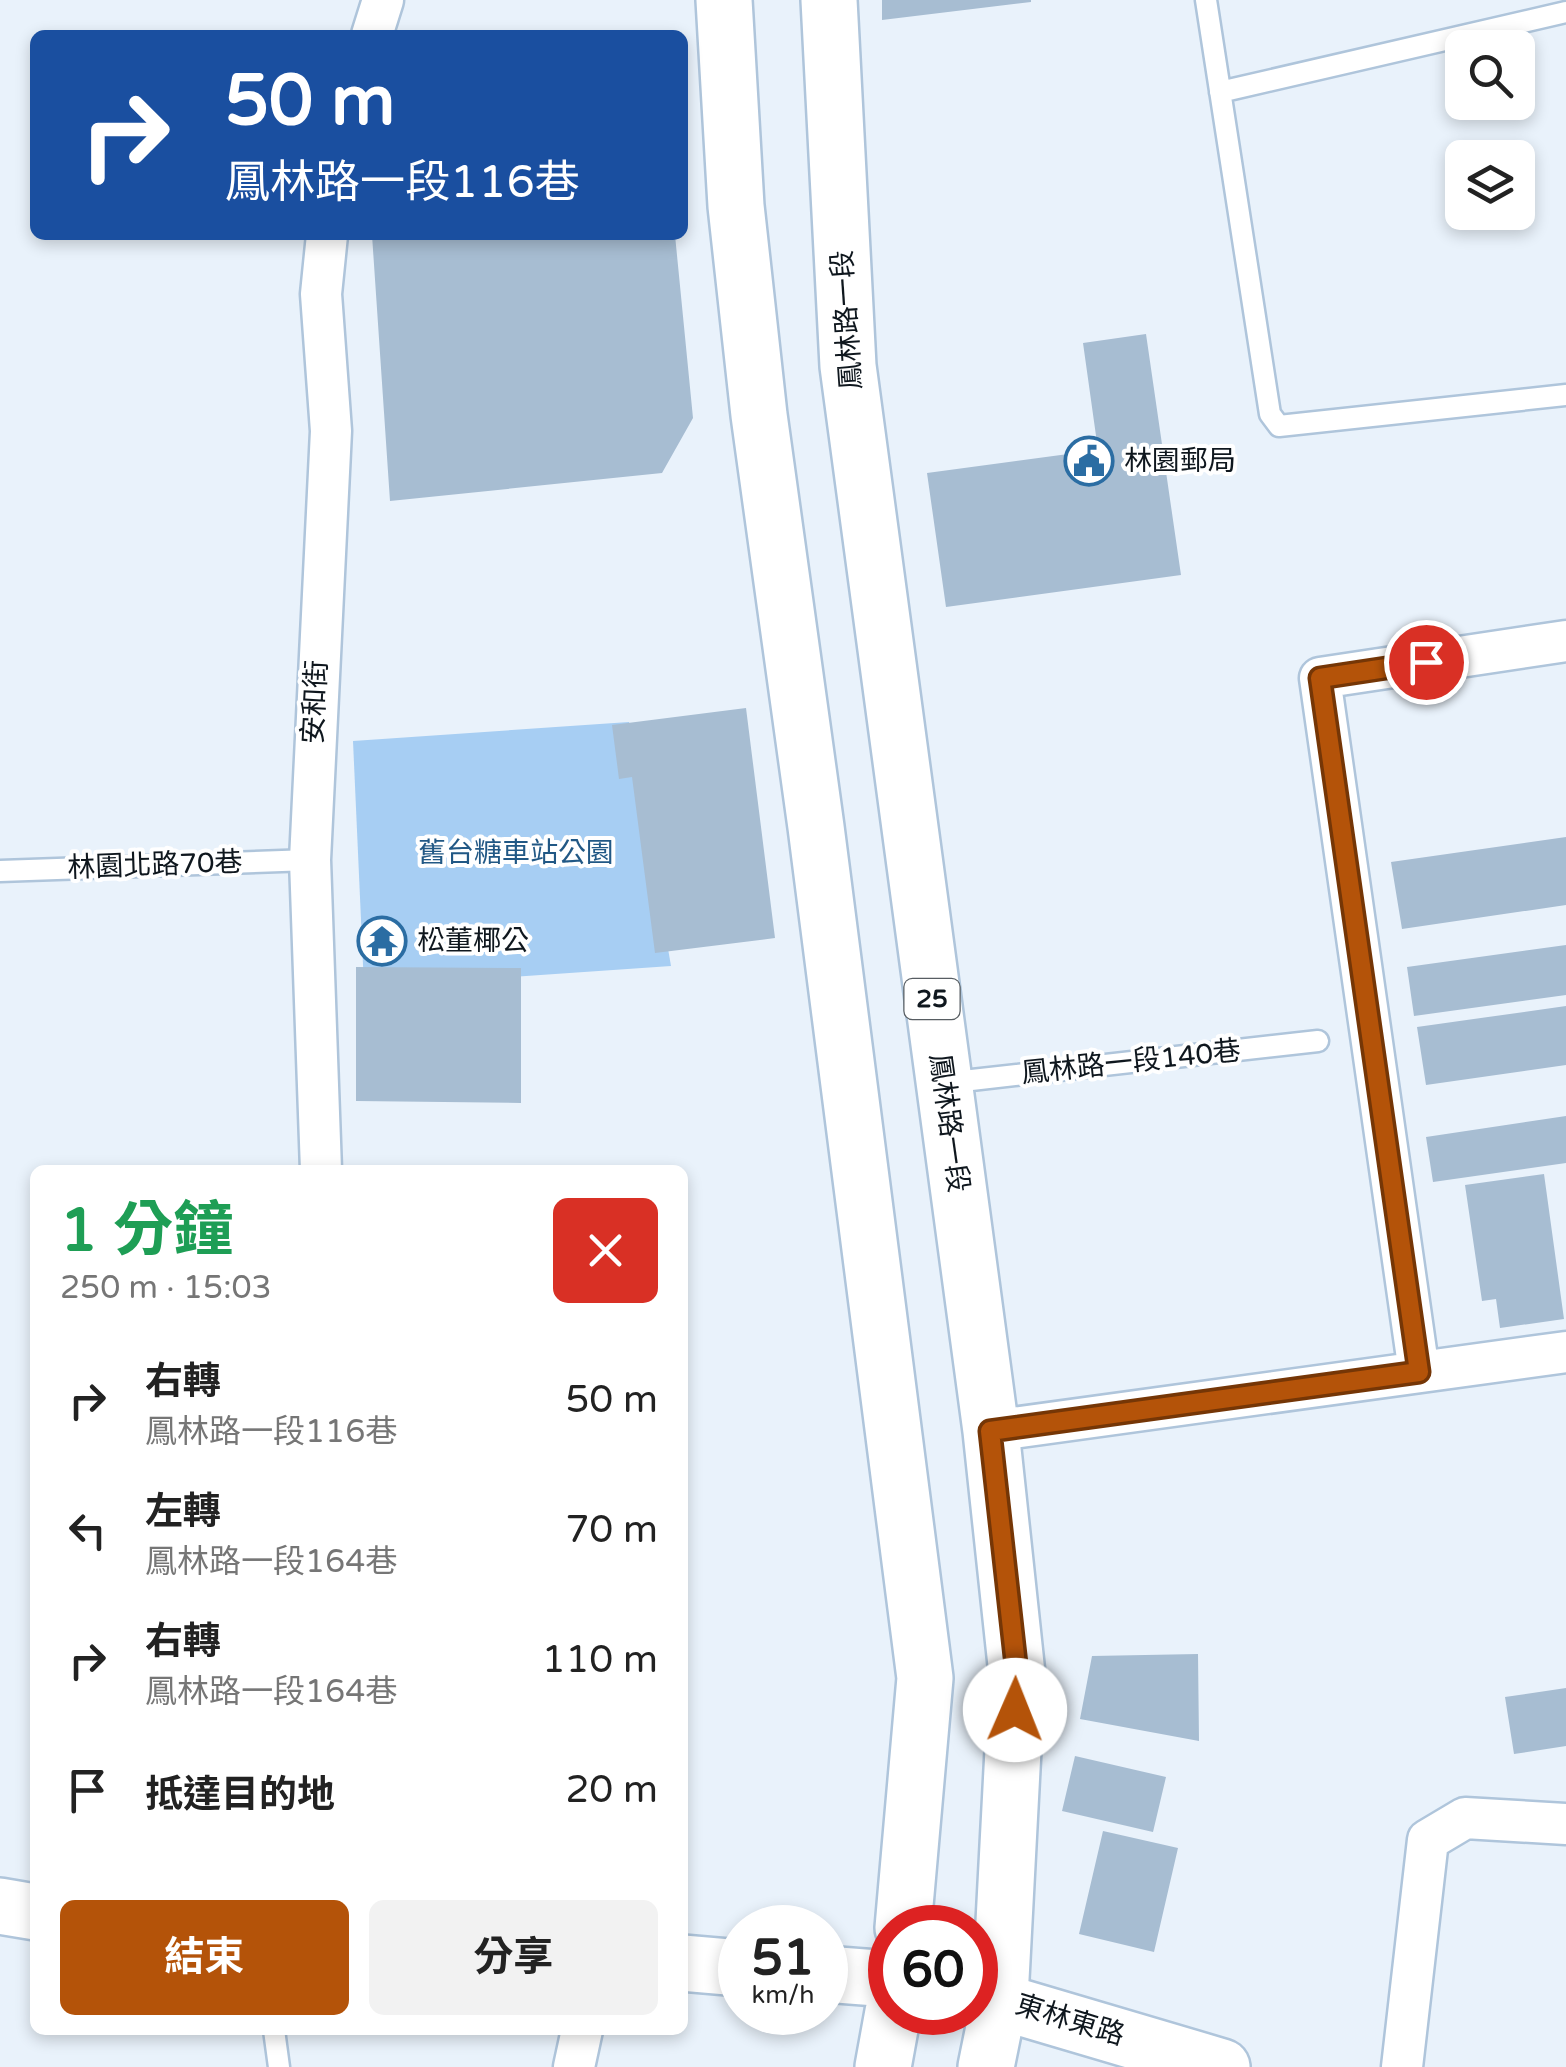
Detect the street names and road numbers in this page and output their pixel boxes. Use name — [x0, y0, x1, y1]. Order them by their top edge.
street label: 鳳林路一段 — [825, 249, 869, 391]
street label: 安和街 — [296, 659, 334, 745]
street label: 林園北路70巷 — [67, 845, 243, 885]
road number: 25 — [904, 979, 960, 1019]
street label: 鳳林路一段140巷 — [1019, 1034, 1243, 1090]
street label: 鳳林路一段 — [922, 1051, 976, 1195]
street label: 東林東路 — [1011, 1987, 1129, 2053]

